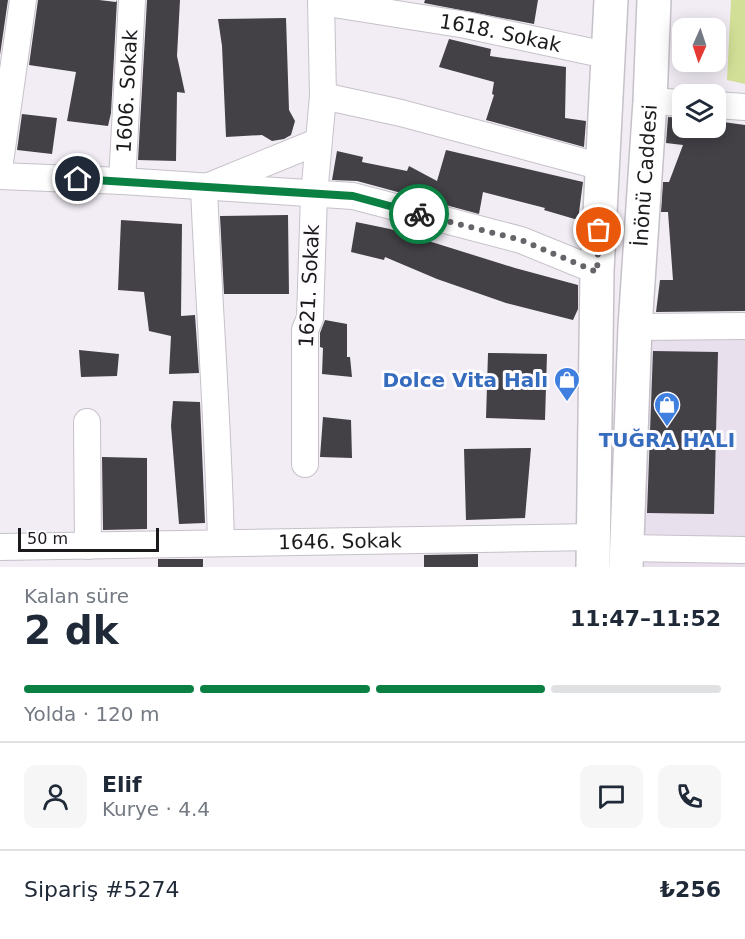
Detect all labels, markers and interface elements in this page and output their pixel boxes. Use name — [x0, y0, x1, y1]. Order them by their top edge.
street label: 1618. Sokak — [438, 9, 564, 57]
north arrow — [672, 18, 726, 72]
map controls — [672, 18, 726, 138]
street label: 1606. Sokak — [112, 28, 142, 154]
button: layers — [672, 84, 726, 138]
street label: İnönü Caddesi — [628, 104, 662, 247]
pin — [52, 153, 103, 204]
icon: home — [61, 162, 94, 195]
courier — [389, 184, 449, 244]
icon: bike — [403, 198, 436, 231]
pin — [573, 204, 624, 255]
icon: bag — [582, 213, 615, 246]
street label: 1621. Sokak — [294, 223, 324, 348]
shop icon: Dolce Vita Halı — [552, 365, 582, 403]
place label: Dolce Vita Halı — [382, 368, 548, 392]
shop icon: TUĞRA HALI — [652, 390, 682, 428]
place label: TUĞRA HALI — [599, 428, 735, 452]
scale bar — [18, 525, 159, 552]
street label: 1646. Sokak — [278, 528, 402, 554]
text: 50 m — [27, 529, 68, 548]
text: Kalan süre — [24, 584, 129, 608]
text: 11:47–11:52 — [570, 606, 721, 631]
text: 2 dk — [24, 608, 119, 653]
text: Yolda · 120 m — [24, 702, 159, 726]
button: person — [24, 765, 87, 828]
button: chat — [580, 765, 643, 828]
button: phone — [658, 765, 721, 828]
text: Elif — [102, 772, 142, 797]
text: Kurye · 4.4 — [102, 797, 210, 821]
text: Sipariş #5274 — [24, 877, 180, 902]
text: ₺256 — [660, 877, 721, 902]

